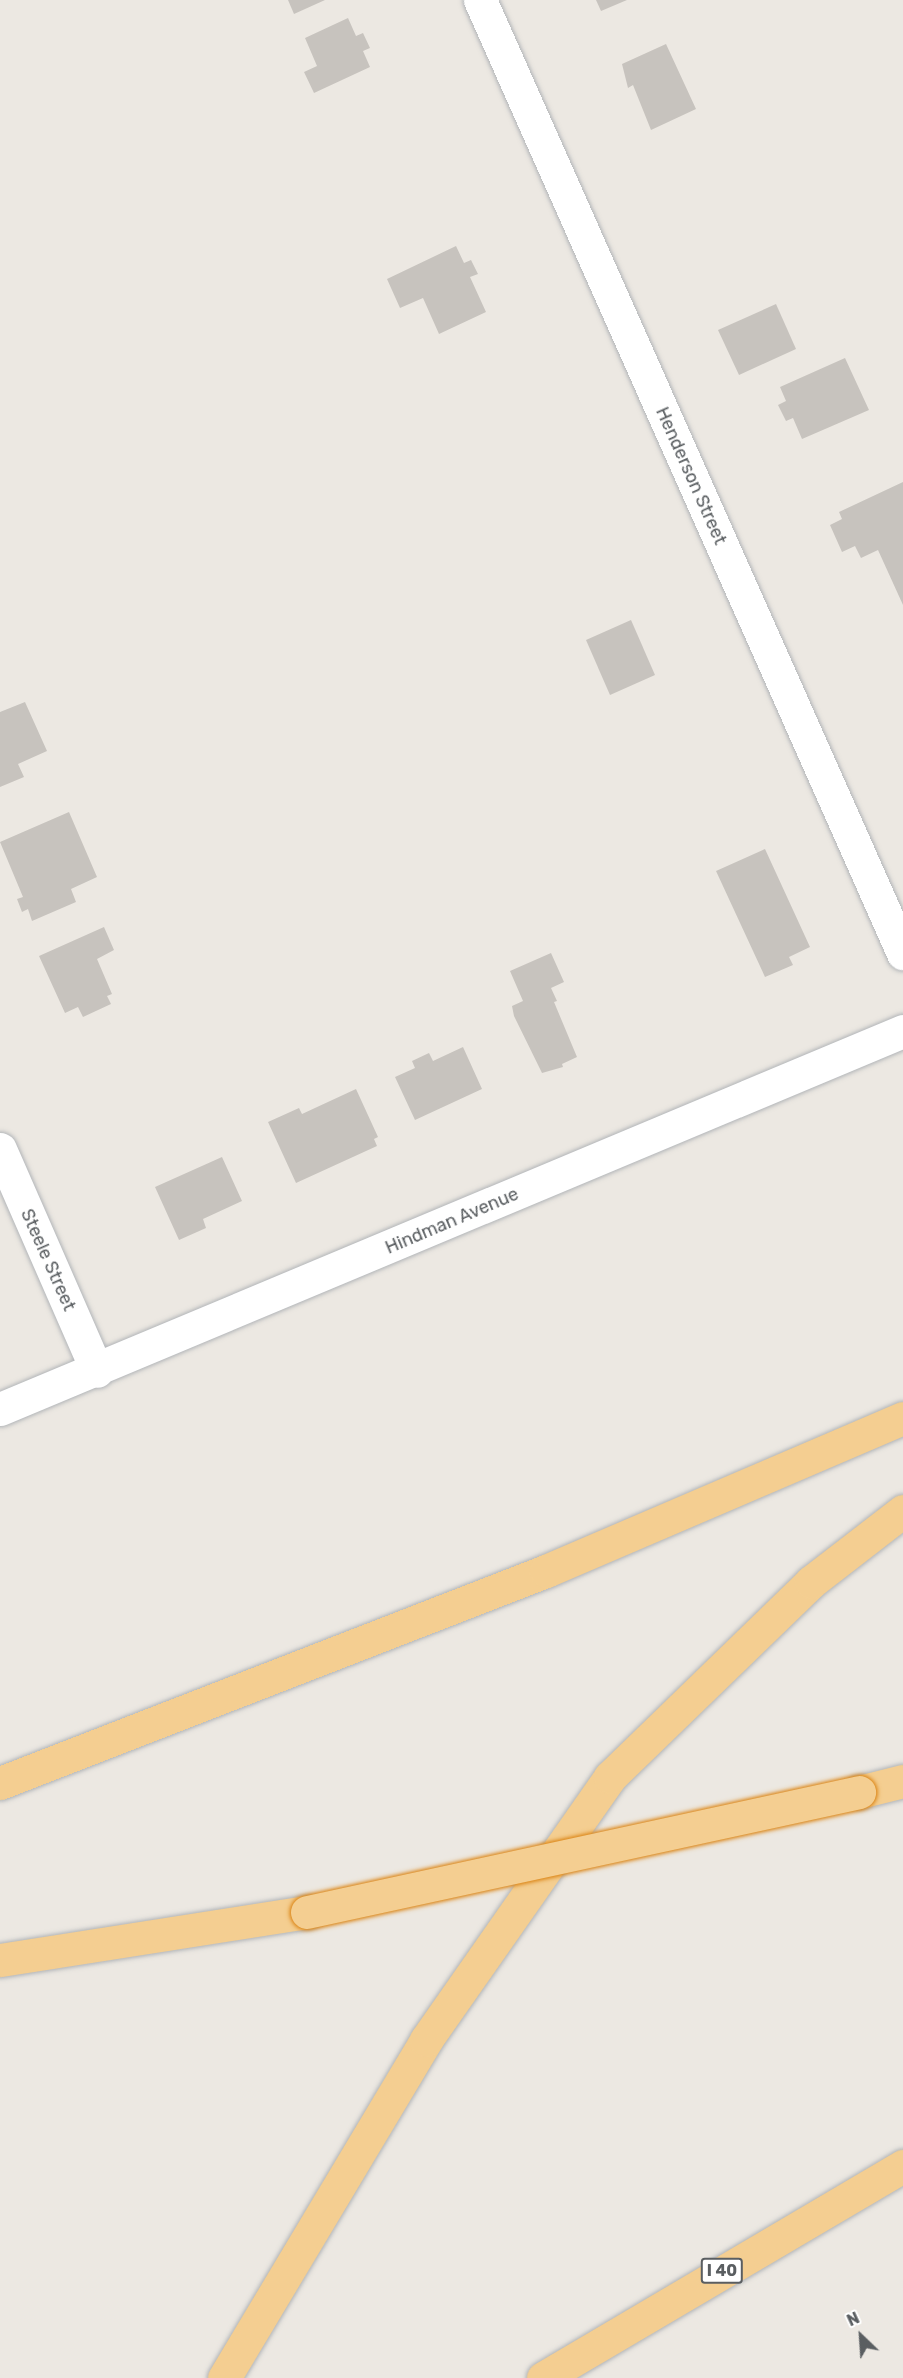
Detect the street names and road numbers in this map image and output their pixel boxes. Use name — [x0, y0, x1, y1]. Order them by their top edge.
street label: Henderson Street — [651, 404, 731, 548]
street label: Hindman Avenue — [382, 1183, 522, 1259]
street label: Steele Street — [16, 1206, 80, 1314]
road number: I 40 — [700, 2258, 744, 2284]

